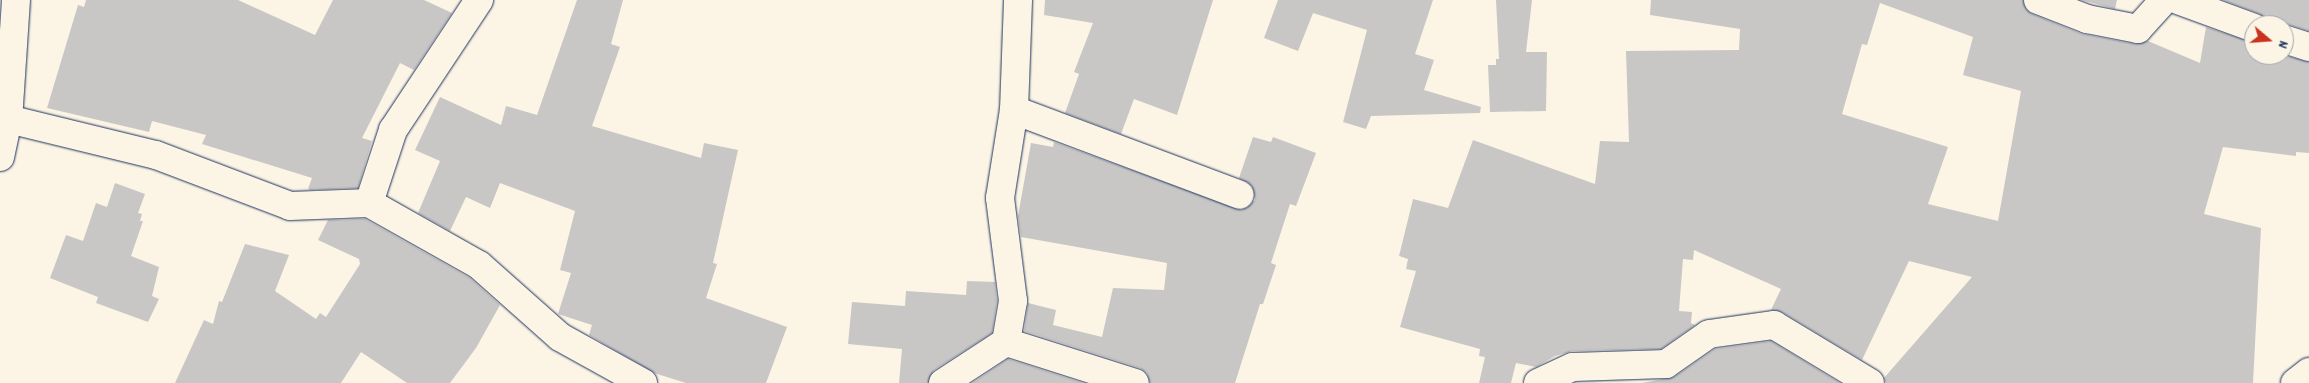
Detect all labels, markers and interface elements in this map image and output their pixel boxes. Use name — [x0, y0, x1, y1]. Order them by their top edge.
north arrow — [2244, 15, 2294, 65]
text: N — [2272, 38, 2293, 51]

